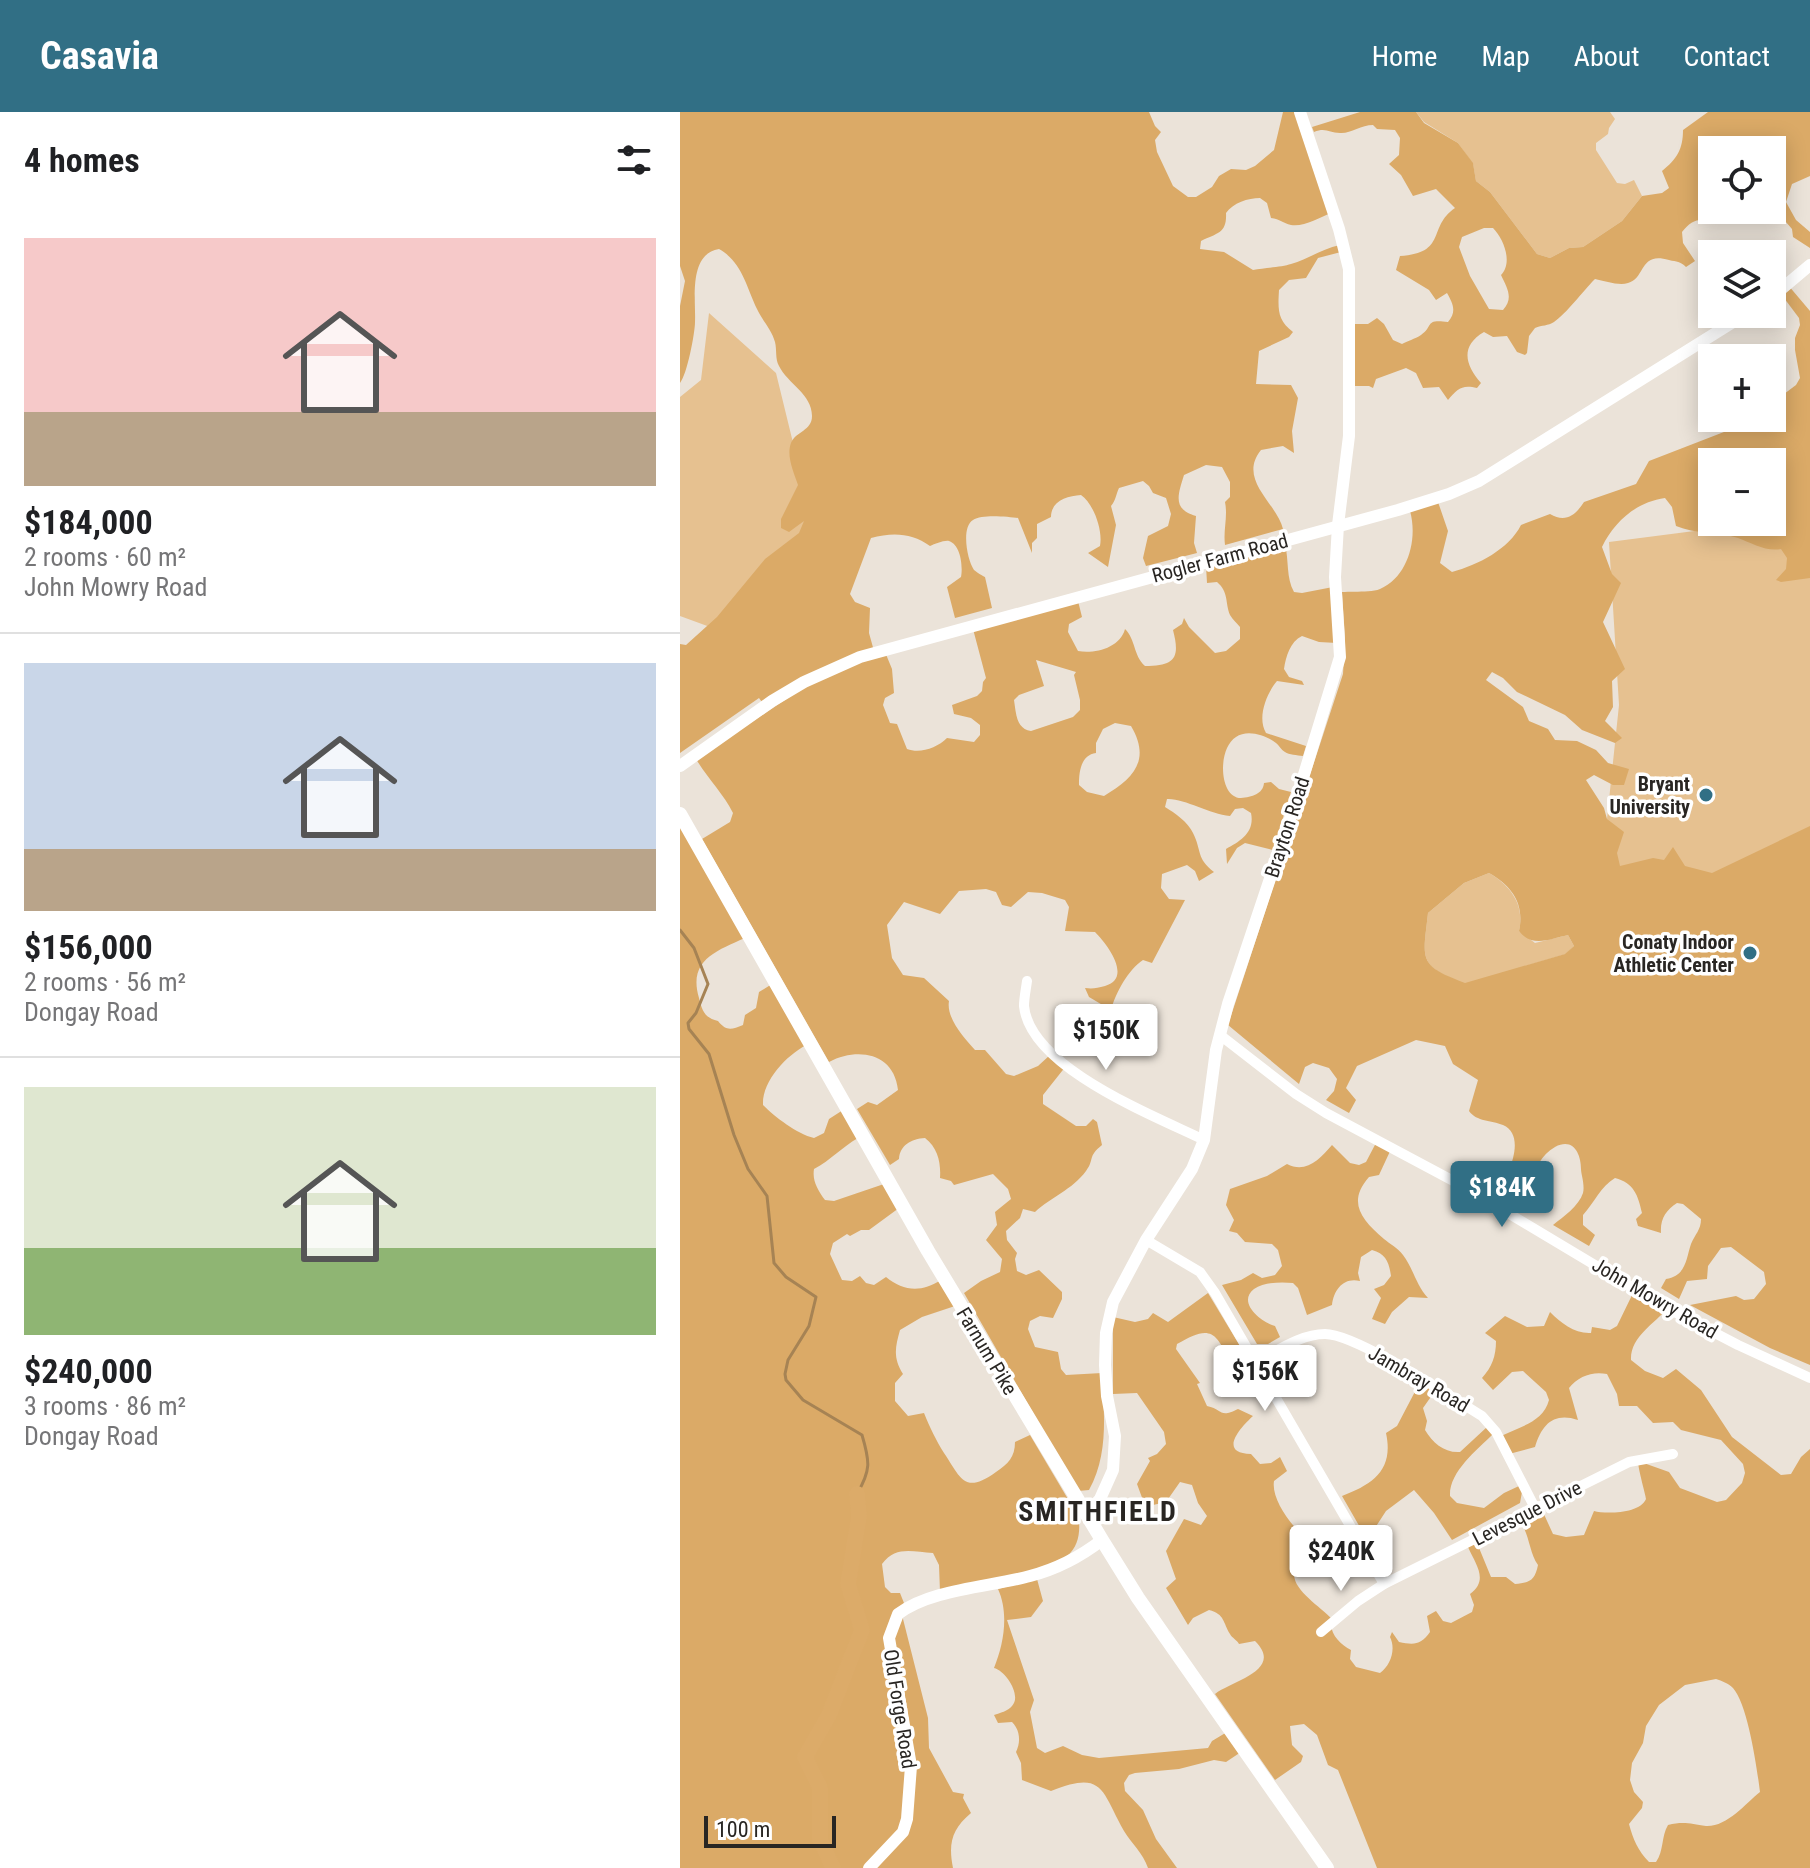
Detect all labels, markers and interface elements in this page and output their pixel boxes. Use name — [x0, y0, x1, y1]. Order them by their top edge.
text: Casavia — [40, 34, 159, 78]
text: Home — [1372, 40, 1437, 73]
text: Map — [1481, 40, 1530, 73]
text: About — [1574, 40, 1640, 73]
text: Contact — [1684, 40, 1770, 73]
map controls — [1698, 136, 1786, 536]
button: locate — [1698, 136, 1786, 224]
icon: filters — [612, 138, 656, 182]
text: 4 homes — [24, 140, 140, 180]
button: layers — [1698, 240, 1786, 328]
icon: home — [268, 290, 412, 434]
button: + — [1698, 344, 1786, 432]
button: − — [1698, 448, 1786, 536]
text: $184,000 — [24, 502, 153, 542]
street label: Rogler Farm Road — [1149, 528, 1291, 588]
text: 2 rooms · 60 m² — [24, 542, 186, 572]
text: John Mowry Road — [24, 572, 207, 602]
icon: home — [268, 715, 412, 859]
place label: Bryant University — [1610, 772, 1690, 819]
street label: Brayton Road — [1259, 774, 1315, 880]
marker: Bryant University — [1697, 786, 1715, 804]
text: $156,000 — [24, 927, 153, 967]
place label: Conaty Indoor Athletic Center — [1614, 930, 1734, 977]
marker: Conaty Indoor Athletic Center — [1741, 944, 1759, 962]
text: 2 rooms · 56 m² — [24, 967, 186, 997]
text: Dongay Road — [24, 997, 159, 1027]
pin: $150K — [1050, 1004, 1162, 1072]
text: $150K — [1073, 1015, 1139, 1045]
icon: home — [268, 1139, 412, 1283]
pin: $184K — [1446, 1161, 1558, 1229]
text: $184K — [1469, 1172, 1535, 1202]
street label: John Mowry Road — [1588, 1252, 1722, 1344]
street label: Farnum Pike — [952, 1303, 1022, 1399]
street label: Jambray Road — [1364, 1341, 1474, 1417]
pin: $156K — [1209, 1345, 1321, 1413]
text: $240,000 — [24, 1351, 153, 1391]
text: $156K — [1232, 1356, 1298, 1386]
text: 3 rooms · 86 m² — [24, 1391, 186, 1421]
text: Dongay Road — [24, 1421, 159, 1451]
street label: Levesque Drive — [1468, 1475, 1586, 1551]
district label: SMITHFIELD — [1018, 1495, 1178, 1528]
pin: $240K — [1285, 1525, 1397, 1593]
text: $240K — [1308, 1536, 1374, 1566]
street label: Old Forge Road — [879, 1648, 921, 1770]
scale bar — [704, 1812, 836, 1848]
text: 100 m — [716, 1817, 770, 1842]

